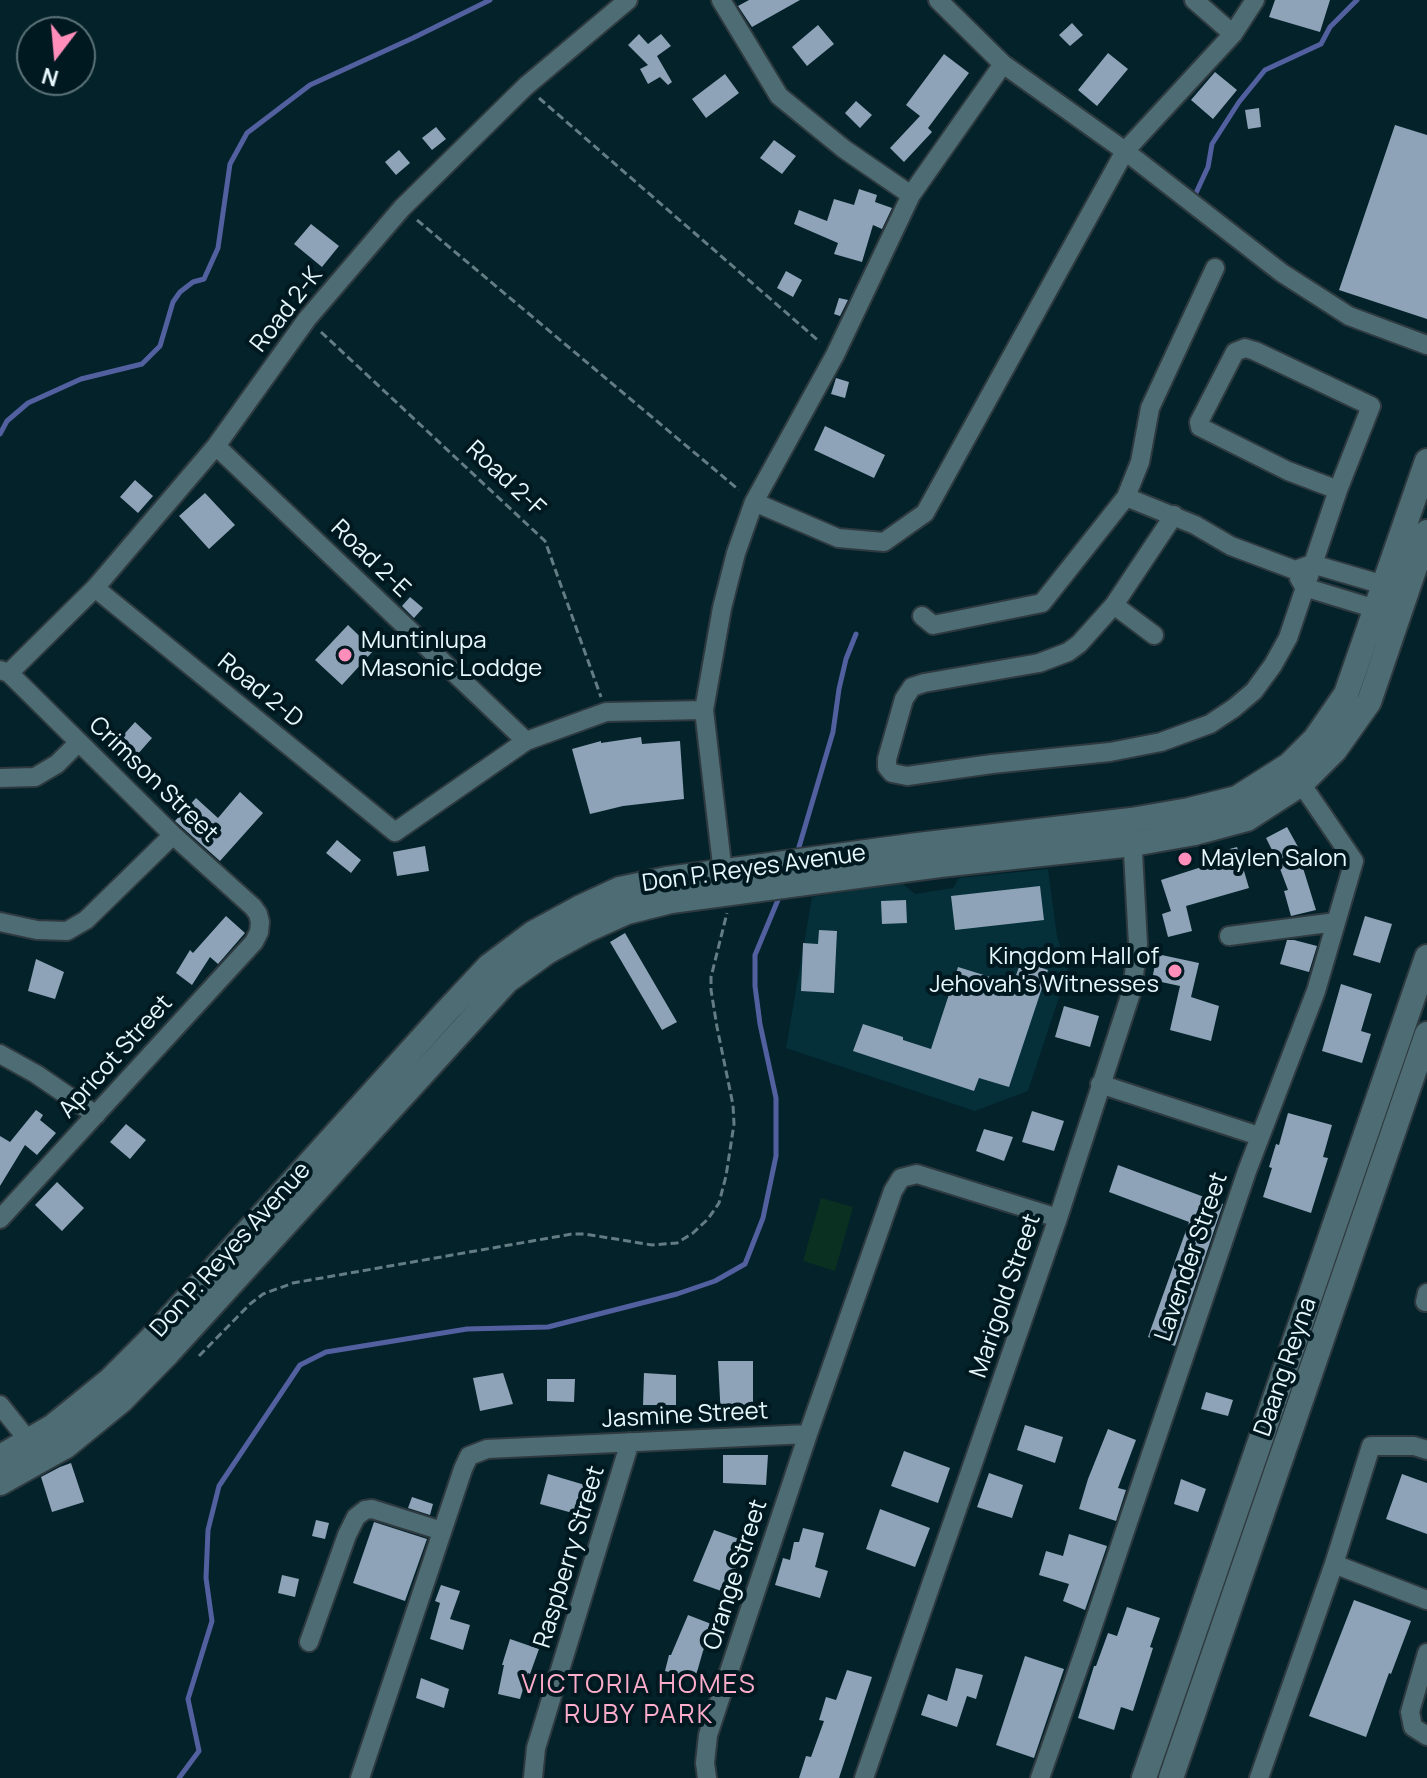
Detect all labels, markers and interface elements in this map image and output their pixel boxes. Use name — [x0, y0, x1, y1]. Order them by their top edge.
north arrow — [16, 16, 96, 96]
text: N — [38, 61, 62, 94]
street label: Road 2-K — [245, 262, 329, 358]
street label: Road 2-F — [460, 435, 550, 523]
street label: Road 2-E — [324, 514, 416, 604]
place label: Muntinlupa Masonic Loddge — [361, 627, 542, 683]
marker: Muntinlupa Masonic Loddge — [336, 646, 354, 664]
street label: Road 2-D — [211, 648, 309, 734]
street label: Crimson Street — [83, 711, 223, 849]
street label: Don P. Reyes Avenue — [640, 839, 868, 899]
place label: Maylen Salon — [1201, 845, 1347, 873]
marker: Maylen Salon — [1176, 850, 1194, 868]
place label: Kingdom Hall of Jehovah's Witnesses — [929, 943, 1159, 999]
marker: Kingdom Hall of Jehovah's Witnesses — [1166, 962, 1184, 980]
street label: Apricot Street — [53, 990, 179, 1124]
street label: Don P. Reyes Avenue — [145, 1157, 317, 1343]
street label: Lavender Street — [1150, 1169, 1234, 1345]
street label: Marigold Street — [965, 1210, 1047, 1382]
street label: Daang Reyna — [1249, 1294, 1323, 1440]
street label: Jasmine Street — [601, 1397, 769, 1435]
street label: Raspberry Street — [529, 1463, 611, 1651]
street label: Orange Street — [698, 1496, 774, 1654]
district label: VICTORIA HOMES RUBY PARK — [521, 1670, 757, 1732]

